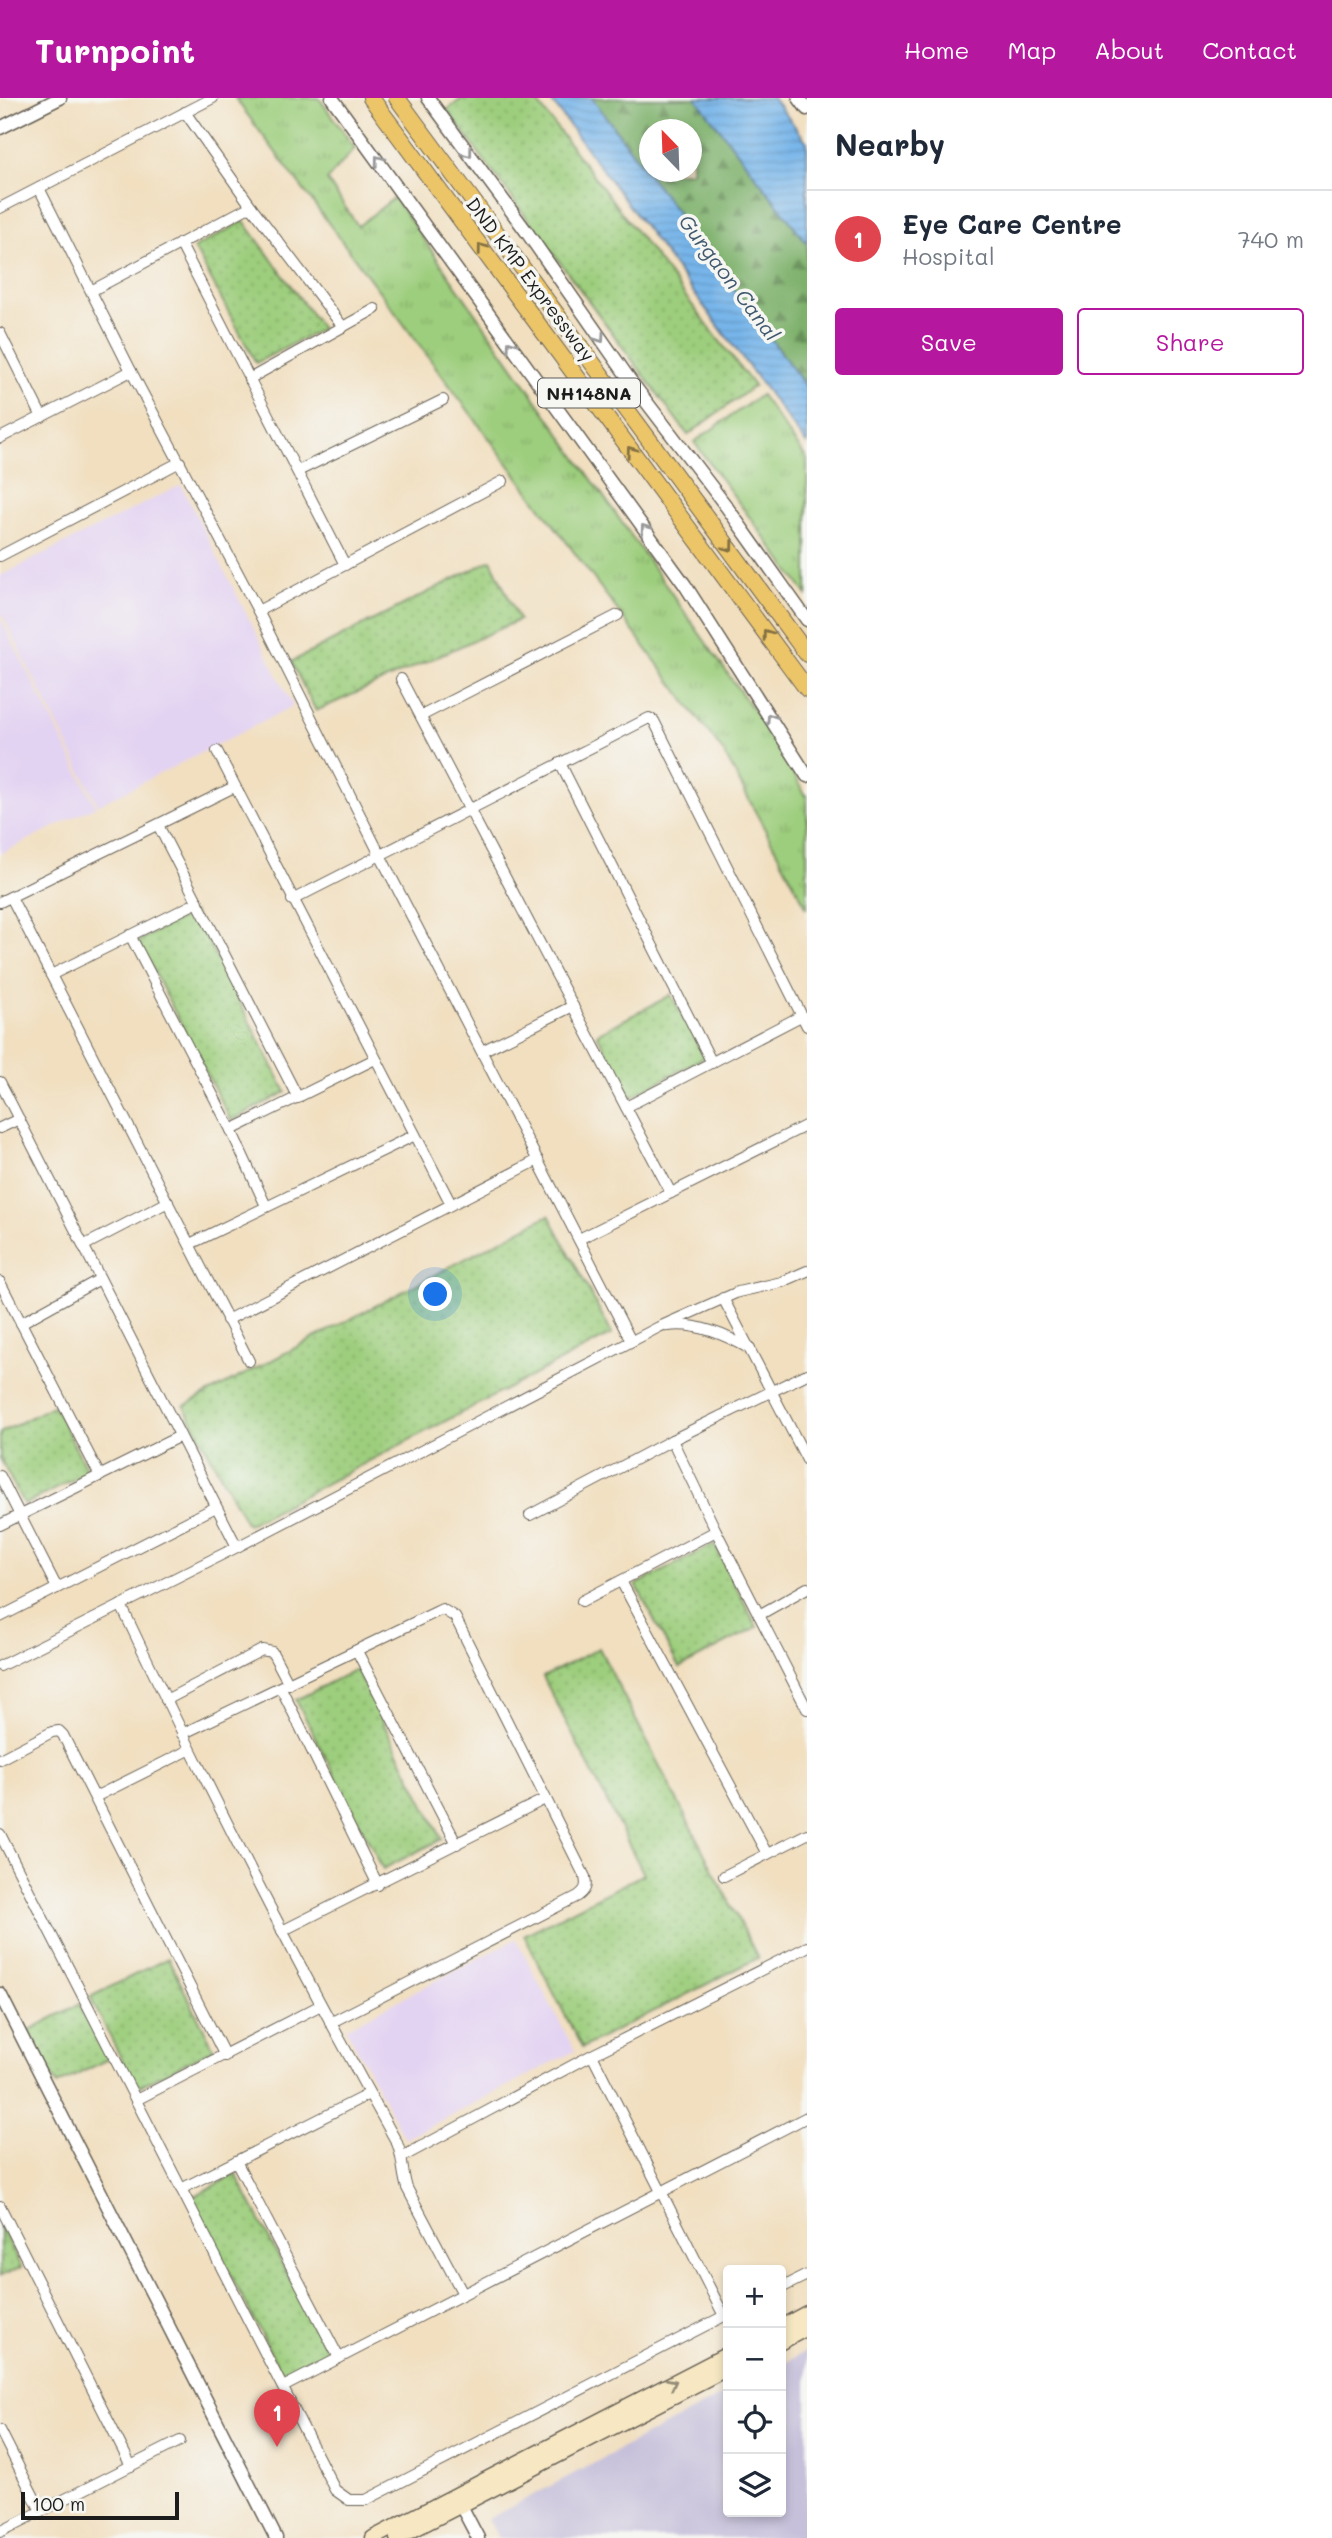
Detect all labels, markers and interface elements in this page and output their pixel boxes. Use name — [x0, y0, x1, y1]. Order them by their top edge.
text: Turnpoint — [35, 28, 195, 71]
text: Home — [904, 34, 969, 65]
text: Map — [1007, 34, 1056, 65]
text: About — [1094, 34, 1164, 65]
text: Contact — [1202, 34, 1297, 65]
north arrow — [639, 119, 702, 182]
text: Nearby — [835, 124, 945, 164]
one-way arrow — [460, 145, 473, 158]
one-way arrow — [374, 155, 387, 168]
street label: DND KMP Expressway — [461, 192, 601, 366]
text: Eye Care Centre — [902, 207, 1122, 241]
water label: Gurgaon Canal — [674, 208, 787, 346]
text: 1 — [853, 224, 863, 254]
text: 740 m — [1238, 224, 1304, 254]
text: Hospital — [902, 241, 995, 271]
one-way arrow — [477, 243, 490, 256]
button: Save — [835, 308, 1063, 375]
button: Share — [1077, 308, 1304, 375]
one-way arrow — [592, 330, 605, 343]
one-way arrow — [507, 340, 519, 353]
road number: NH148NA — [538, 379, 640, 408]
one-way arrow — [627, 446, 640, 458]
one-way arrow — [641, 524, 653, 537]
one-way arrow — [721, 539, 734, 551]
one-way arrow — [762, 629, 775, 642]
one-way arrow — [767, 713, 780, 726]
your location — [418, 1277, 452, 1311]
map controls — [723, 2265, 786, 2517]
button: + — [723, 2265, 786, 2328]
button: − — [723, 2328, 786, 2391]
one-way arrow — [665, 2377, 678, 2391]
pin: 1 — [254, 2389, 300, 2447]
button: locate — [723, 2391, 786, 2454]
button: layers — [723, 2454, 786, 2517]
scale bar — [21, 2489, 178, 2521]
text: 100 m — [32, 2491, 85, 2516]

